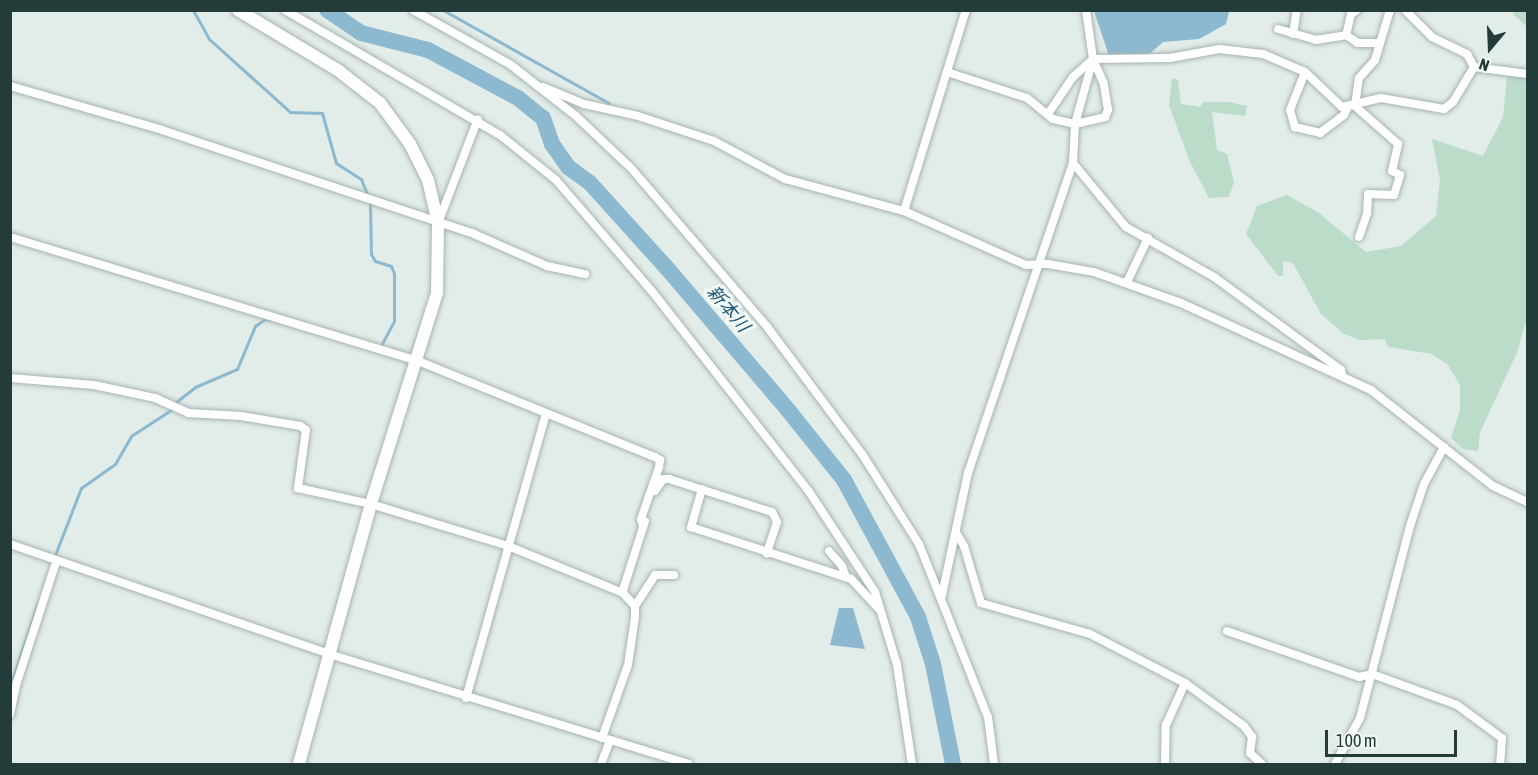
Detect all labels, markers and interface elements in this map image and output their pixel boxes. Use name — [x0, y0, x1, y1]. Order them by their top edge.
north arrow — [1460, 18, 1520, 78]
text: N — [1477, 55, 1492, 75]
water label: 新本川 — [702, 281, 754, 337]
scale bar — [1328, 718, 1460, 756]
text: 100 m — [1336, 730, 1377, 751]

